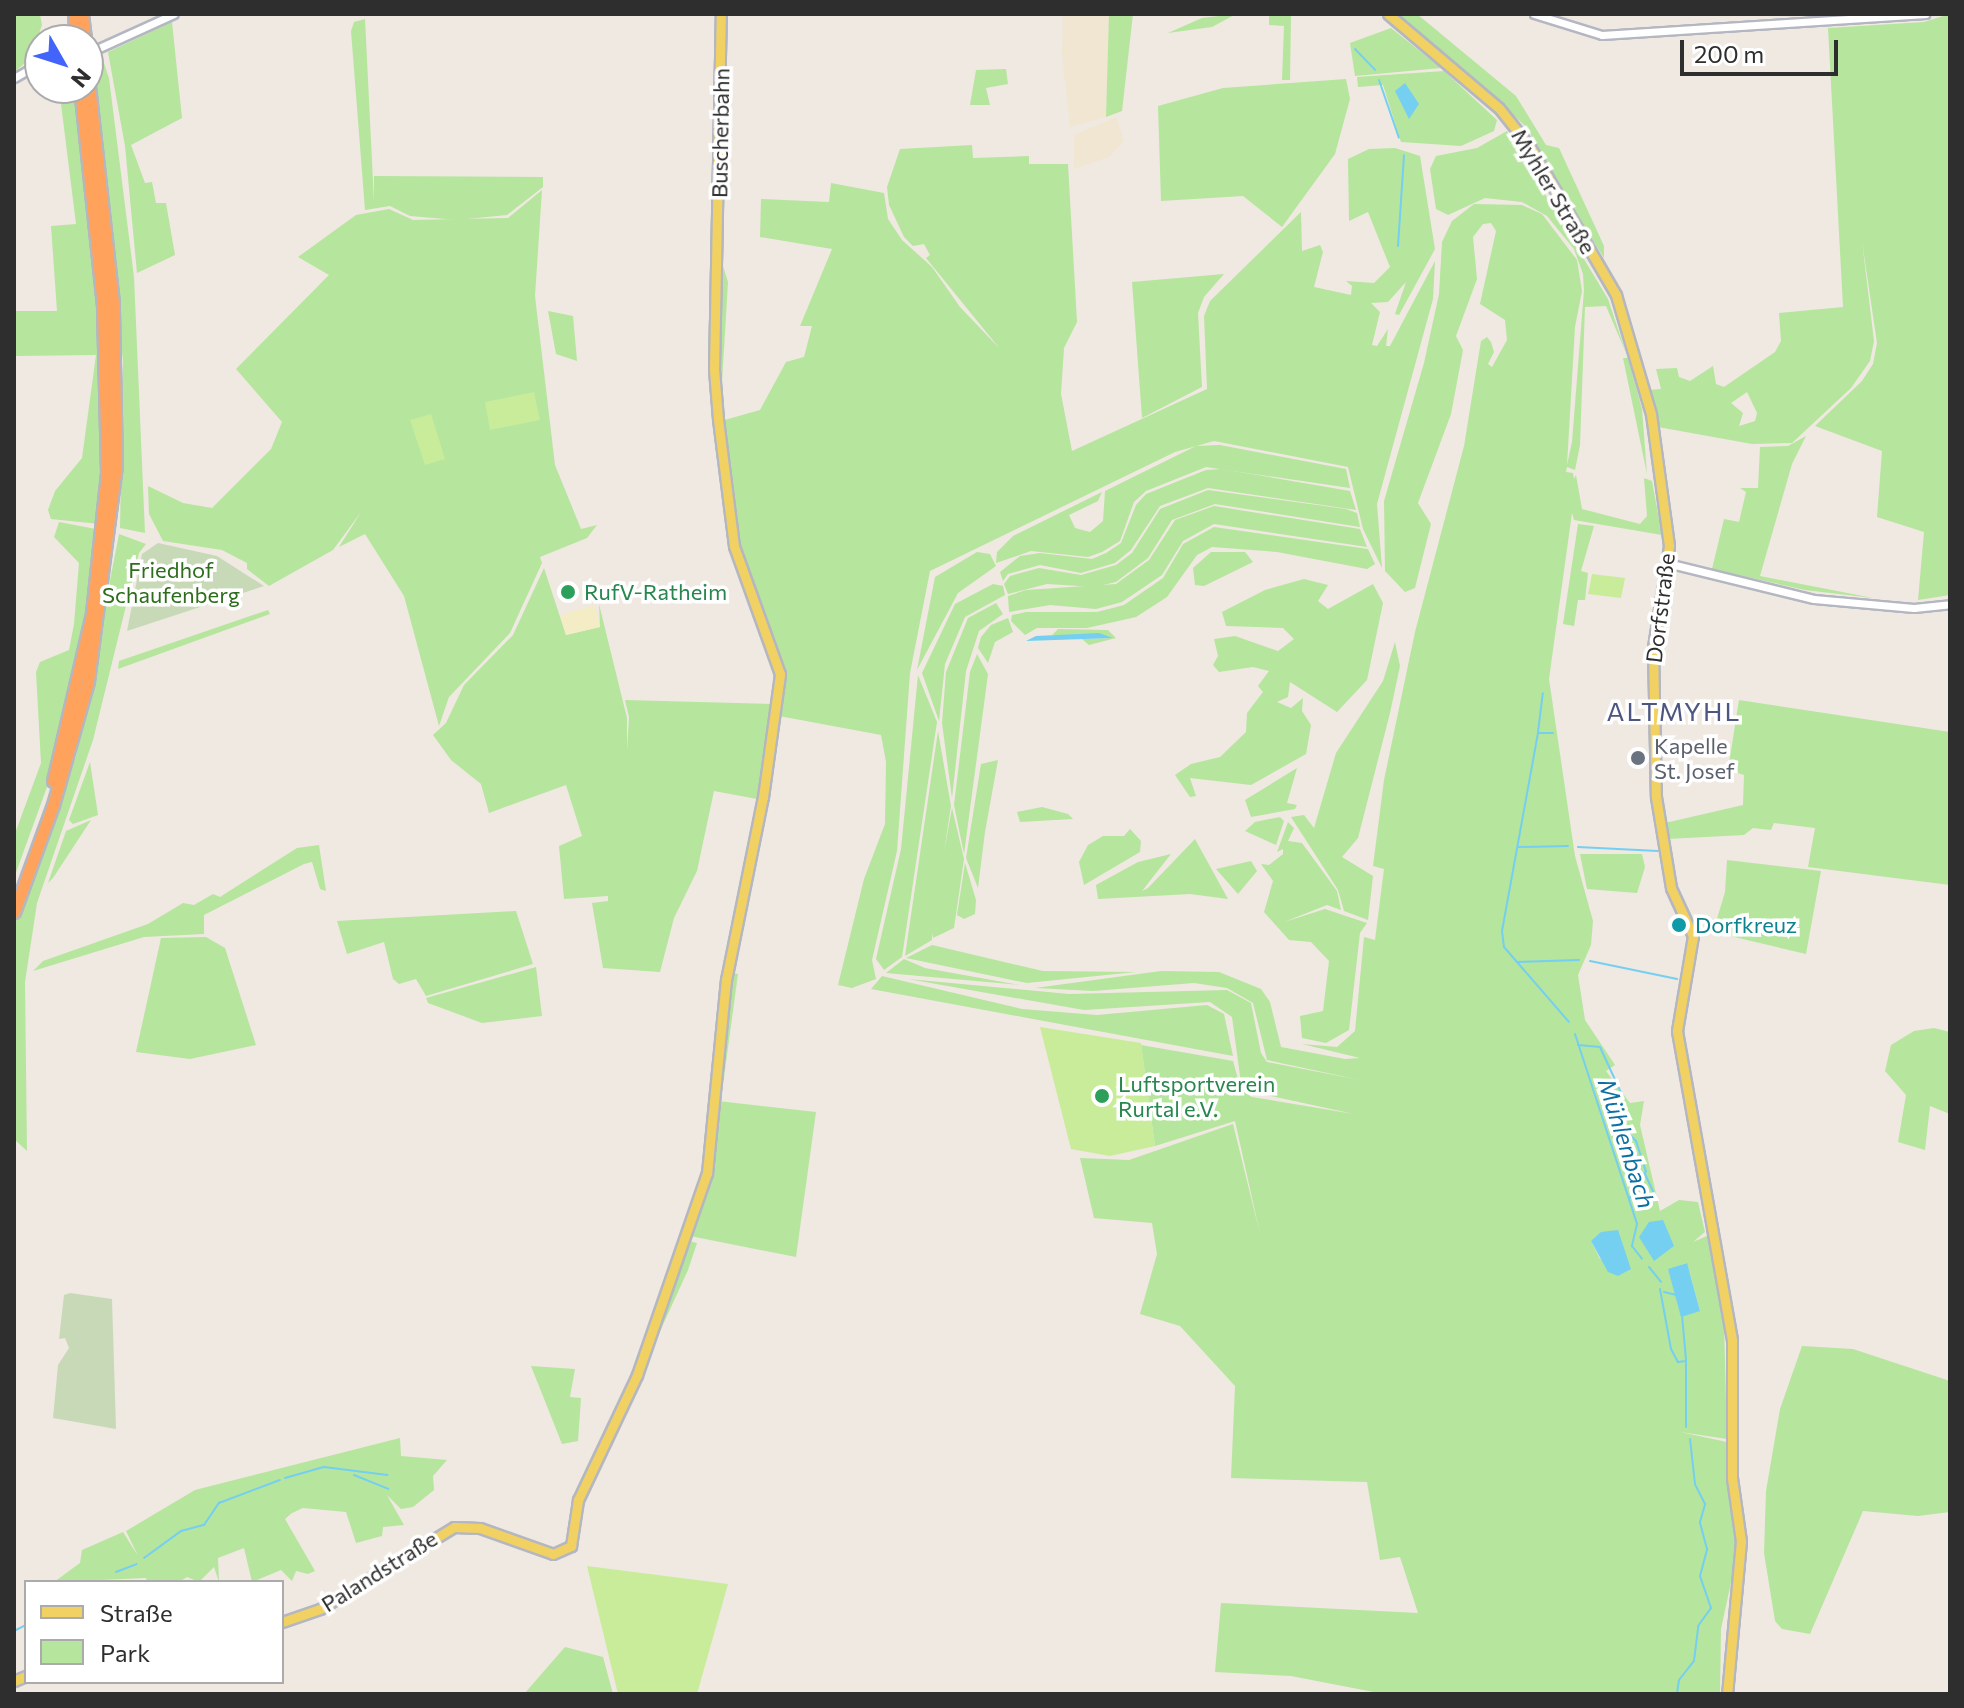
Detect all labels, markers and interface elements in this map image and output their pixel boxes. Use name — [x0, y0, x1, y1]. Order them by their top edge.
north arrow — [24, 24, 104, 104]
scale bar — [1684, 24, 1842, 74]
text: 200 m — [1694, 39, 1764, 68]
text: N — [66, 63, 97, 93]
street label: Buscherbahn — [706, 68, 734, 198]
street label: Myhler Straße — [1506, 124, 1602, 258]
street label: Dorfstraße — [1640, 552, 1680, 664]
park label: Friedhof Schaufenberg — [102, 556, 240, 608]
place label: RufV-Ratheim — [584, 579, 727, 605]
marker: RufV-Ratheim — [559, 583, 577, 601]
district label: ALTMYHL — [1607, 695, 1741, 727]
place label: Kapelle St. Josef — [1654, 732, 1735, 784]
marker: Kapelle St. Josef — [1629, 749, 1647, 767]
place label: Dorfkreuz — [1695, 912, 1797, 938]
marker: Dorfkreuz — [1670, 916, 1688, 934]
place label: Luftsportverein Rurtal e.V. — [1118, 1070, 1275, 1122]
water label: Mühlenbach — [1592, 1074, 1662, 1212]
marker: Luftsportverein Rurtal e.V. — [1093, 1087, 1111, 1105]
street label: Palandstraße — [316, 1525, 442, 1617]
legend — [24, 1580, 284, 1684]
text: Straße — [100, 1598, 173, 1627]
text: Park — [100, 1638, 150, 1667]

